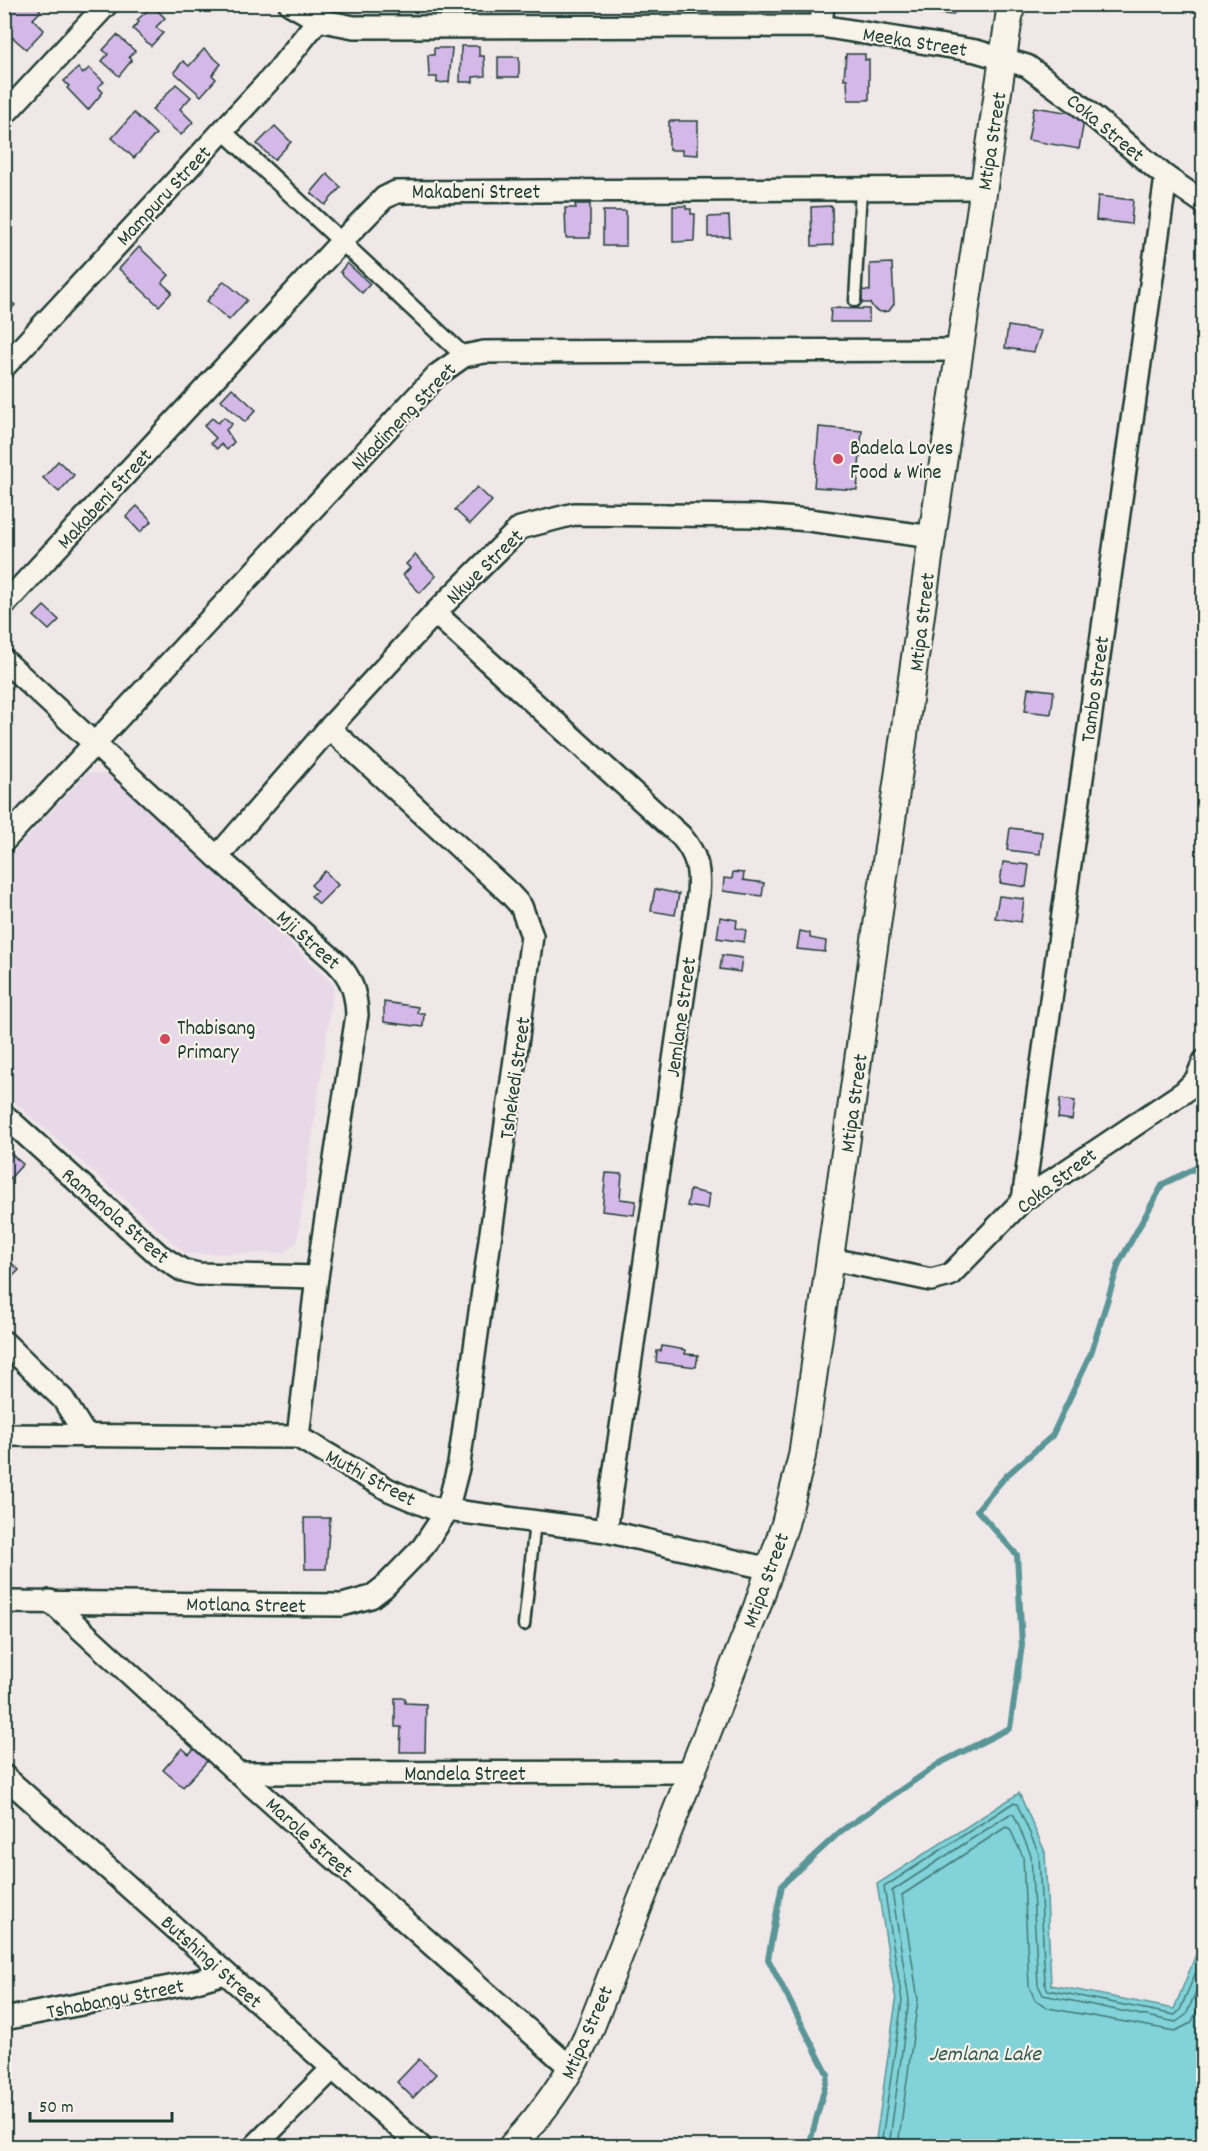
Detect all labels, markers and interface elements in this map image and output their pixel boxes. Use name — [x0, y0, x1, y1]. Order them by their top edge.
street label: Meeka Street — [860, 21, 969, 67]
street label: Coka Street — [1058, 88, 1150, 171]
street label: Mtipa Street — [971, 90, 1017, 193]
street label: Mampuru Street — [111, 140, 220, 254]
street label: Makabeni Street — [412, 179, 540, 209]
street label: Nkadimeng Street — [345, 357, 465, 479]
place label: Badela Loves Food & Wine — [850, 435, 953, 489]
street label: Makabeni Street — [51, 443, 161, 557]
marker: Badela Loves Food & Wine — [831, 452, 845, 466]
street label: Nkwe Street — [441, 523, 532, 613]
street label: Mtipa Street — [903, 571, 945, 673]
street label: Tambo Street — [1075, 634, 1119, 744]
street label: Mji Street — [268, 904, 346, 978]
street label: Jemlane Street — [660, 955, 706, 1079]
place label: Thabisang Primary — [177, 1015, 255, 1069]
street label: Tshekedi Street — [494, 1015, 540, 1142]
marker: Thabisang Primary — [158, 1032, 172, 1046]
street label: Mtipa Street — [834, 1052, 878, 1155]
street label: Coka Street — [1011, 1142, 1105, 1223]
street label: Ramanola Street — [54, 1162, 175, 1273]
street label: Muthi Street — [319, 1443, 420, 1516]
street label: Mtipa Street — [737, 1529, 799, 1633]
street label: Motlana Street — [186, 1591, 306, 1623]
street label: Mandela Street — [404, 1761, 526, 1791]
street label: Marole Street — [257, 1791, 359, 1887]
street label: Butshingi Street — [153, 1909, 268, 2017]
street label: Tshabangu Street — [44, 1973, 187, 2029]
street label: Mtipa Street — [555, 1982, 623, 2085]
water label: Jemlana Lake — [929, 2040, 1042, 2071]
scale bar — [30, 2085, 172, 2123]
text: 50 m — [39, 2096, 74, 2121]

